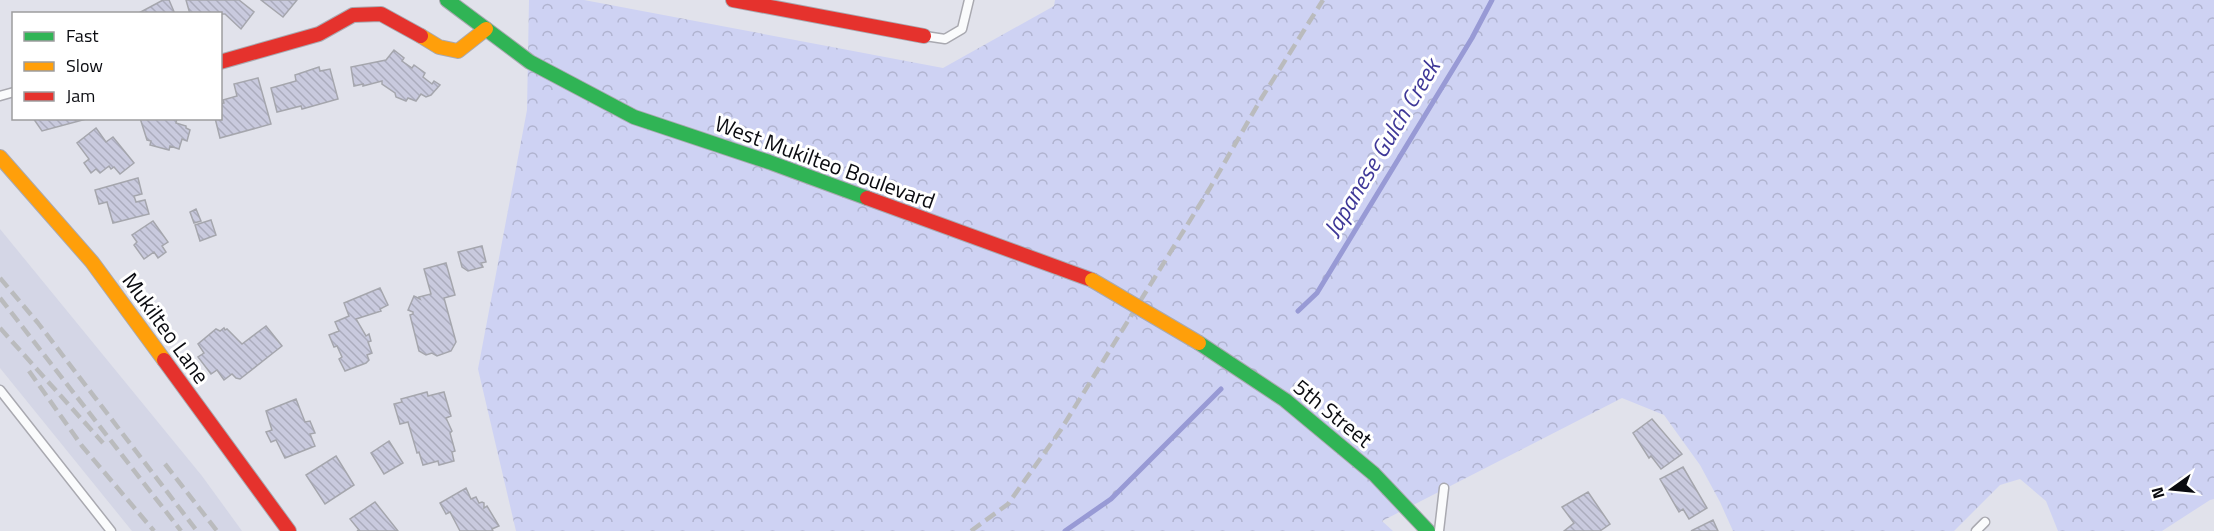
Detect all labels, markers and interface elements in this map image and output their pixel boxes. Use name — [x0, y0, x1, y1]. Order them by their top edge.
legend — [12, 12, 222, 120]
text: Fast — [66, 22, 99, 49]
water label: Japanese Gulch Creek — [1314, 49, 1450, 243]
text: Slow — [66, 52, 103, 79]
text: Jam — [66, 82, 95, 109]
street label: West Mukilteo Boulevard — [710, 106, 940, 218]
street label: Mukilteo Lane — [114, 265, 218, 391]
street label: 5th Street — [1286, 370, 1380, 456]
north arrow — [2142, 459, 2202, 519]
text: N — [2144, 484, 2171, 501]

